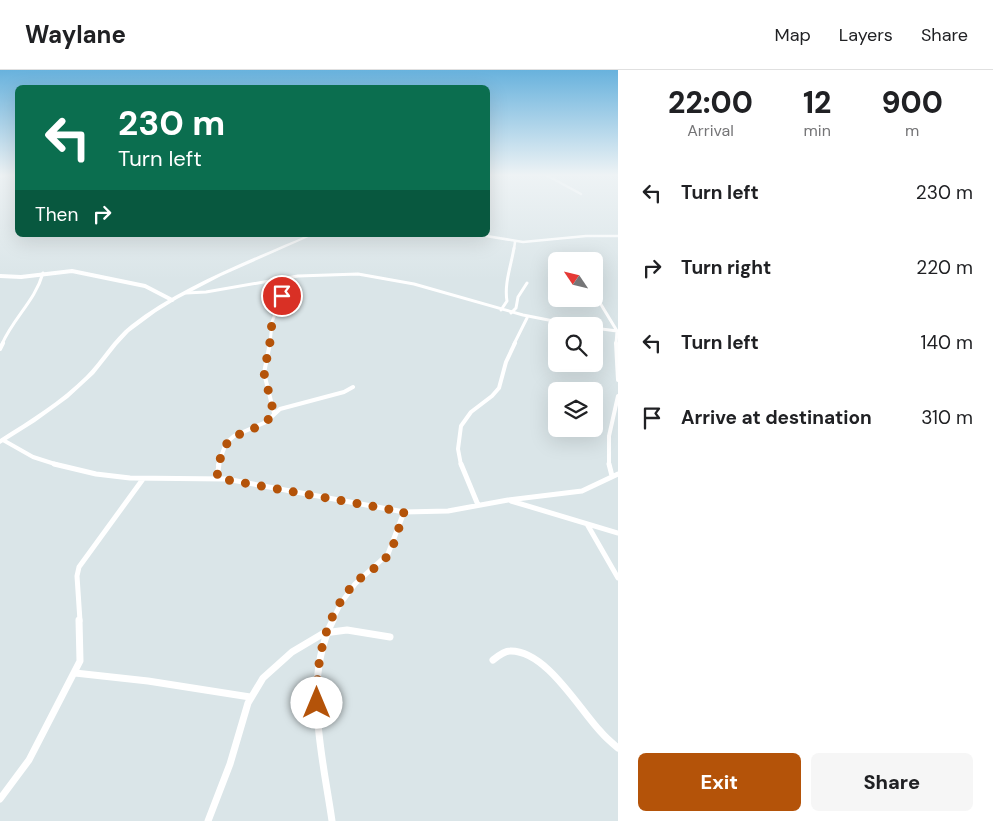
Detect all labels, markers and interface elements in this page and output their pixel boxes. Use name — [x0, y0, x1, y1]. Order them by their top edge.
text: Waylane — [25, 19, 126, 50]
text: Map — [775, 23, 811, 47]
text: Layers — [839, 23, 893, 47]
text: Share — [921, 23, 968, 47]
text: 22:00 — [668, 83, 753, 122]
text: 12 — [803, 83, 831, 122]
text: 900 — [882, 83, 943, 122]
text: 230 m — [118, 100, 225, 146]
icon: left — [35, 105, 100, 170]
text: Arrival — [687, 120, 734, 141]
text: min — [804, 120, 831, 141]
text: m — [905, 120, 919, 141]
text: Turn left — [118, 144, 202, 173]
icon: left — [638, 179, 666, 207]
text: Turn left — [681, 180, 759, 205]
text: 230 m — [916, 180, 973, 205]
icon: right — [88, 200, 116, 228]
text: Then — [35, 202, 78, 227]
north arrow — [548, 252, 602, 308]
map controls — [548, 252, 603, 437]
icon: right — [638, 254, 666, 282]
text: Turn right — [681, 255, 771, 280]
text: 220 m — [916, 255, 973, 280]
pin — [261, 275, 303, 317]
icon: arrive — [268, 282, 296, 310]
button: search — [548, 317, 603, 372]
icon: left — [638, 329, 666, 357]
text: Turn left — [681, 330, 759, 355]
text: 140 m — [921, 330, 973, 355]
button: layers — [548, 382, 603, 437]
icon: arrive — [638, 404, 666, 432]
text: Arrive at destination — [681, 405, 872, 430]
text: 310 m — [921, 405, 973, 430]
position arrow — [290, 676, 342, 728]
button: Exit — [638, 753, 801, 811]
button: Share — [811, 753, 973, 811]

